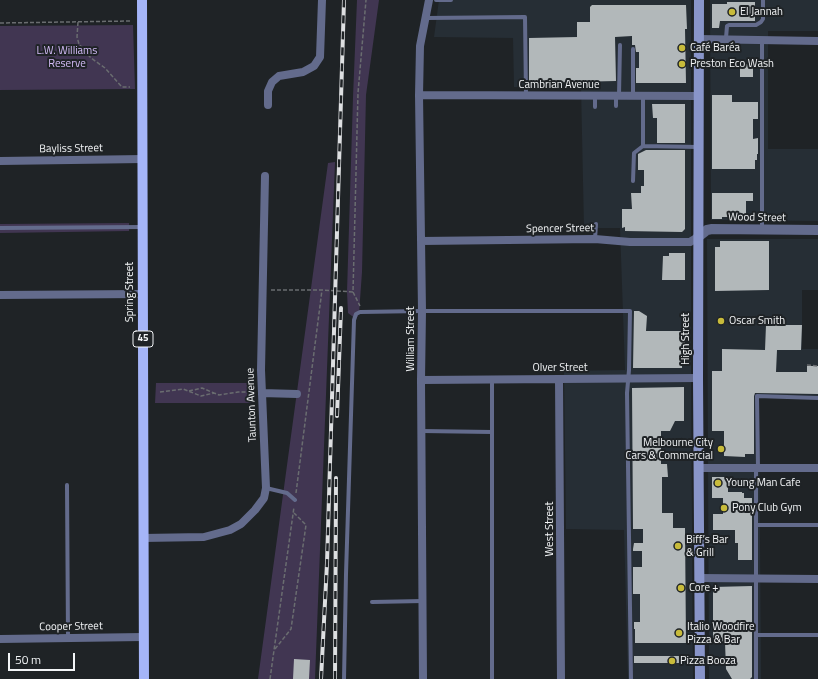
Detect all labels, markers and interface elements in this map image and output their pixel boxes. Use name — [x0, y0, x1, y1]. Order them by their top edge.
place label: El Jannah — [740, 5, 783, 19]
marker: El Jannah — [727, 7, 737, 17]
place label: Café Baréa — [690, 41, 740, 55]
marker: Café Baréa — [677, 43, 687, 53]
park label: L.W. Williams Reserve — [37, 44, 97, 70]
place label: Preston Eco Wash — [690, 57, 774, 71]
marker: Preston Eco Wash — [677, 59, 687, 69]
street label: Cambrian Avenue — [519, 78, 599, 92]
street label: Bayliss Street — [39, 142, 103, 156]
street label: Wood Street — [728, 211, 786, 225]
street label: Spencer Street — [526, 222, 594, 236]
street label: Spring Street — [123, 262, 137, 322]
street label: William Street — [404, 306, 418, 372]
street label: High Street — [679, 313, 693, 365]
place label: Oscar Smith — [729, 314, 785, 328]
marker: Oscar Smith — [716, 316, 726, 326]
road number: 45 — [133, 331, 153, 347]
street label: Olver Street — [532, 361, 588, 375]
street label: Taunton Avenue — [244, 368, 260, 442]
place label: Melbourne City Cars & Commercial — [626, 436, 713, 462]
marker: Melbourne City Cars & Commercial — [716, 444, 726, 454]
place label: Young Man Cafe — [726, 476, 800, 490]
marker: Young Man Cafe — [713, 478, 723, 488]
place label: Pony Club Gym — [732, 501, 802, 515]
street label: West Street — [543, 502, 557, 556]
marker: Pony Club Gym — [719, 503, 729, 513]
place label: Biff’s Bar & Grill — [686, 533, 728, 559]
marker: Biff’s Bar & Grill — [673, 541, 683, 551]
place label: Core + — [689, 581, 719, 595]
marker: Core + — [676, 583, 686, 593]
street label: Cooper Street — [39, 620, 103, 634]
place label: Italio Woodfire Pizza & Bar — [687, 620, 755, 646]
marker: Italio Woodfire Pizza & Bar — [674, 628, 684, 638]
scale bar — [10, 645, 77, 671]
text: 50 m — [15, 650, 41, 669]
place label: Pizza Booza — [680, 654, 736, 668]
marker: Pizza Booza — [667, 656, 677, 666]

